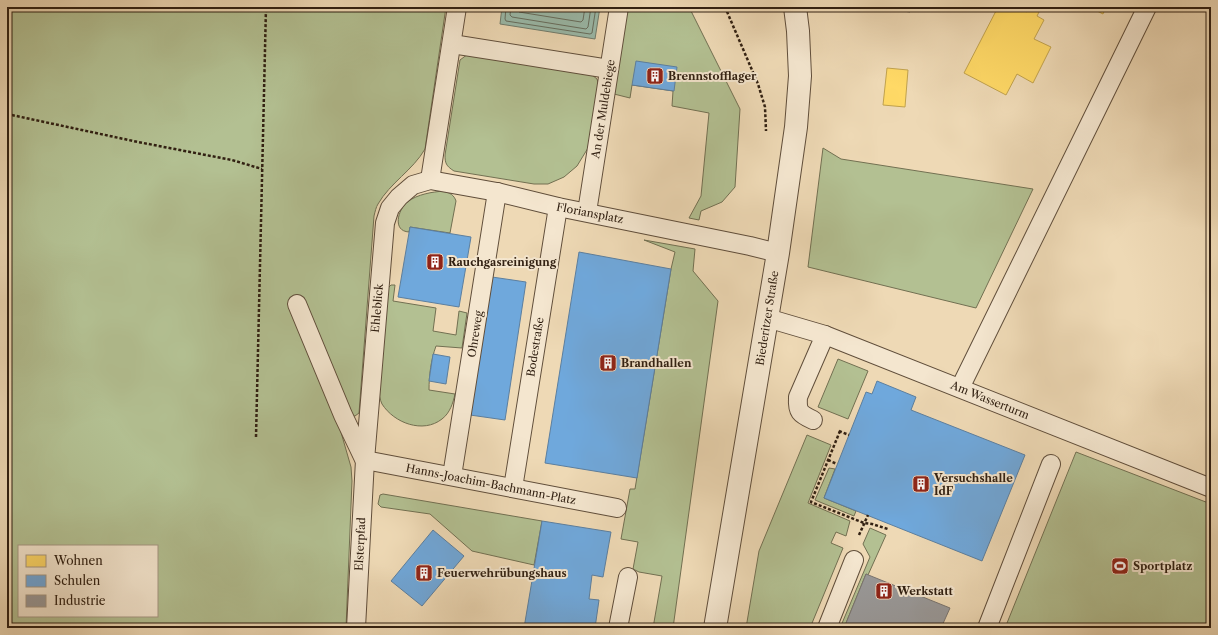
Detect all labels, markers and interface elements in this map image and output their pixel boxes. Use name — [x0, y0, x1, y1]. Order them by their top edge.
street label: An der Muldebiege — [588, 58, 618, 161]
building icon: Brennstofflager — [645, 66, 665, 86]
place label: Brennstofflager — [668, 69, 757, 83]
street label: Floriansplatz — [555, 200, 625, 226]
building icon: Rauchgasreinigung — [425, 252, 445, 272]
place label: Rauchgasreinigung — [448, 255, 557, 269]
street label: Biederitzer Straße — [753, 270, 781, 366]
street label: Ehleblick — [368, 282, 386, 333]
street label: Ohreweg — [464, 309, 486, 358]
street label: Bodestraße — [523, 316, 547, 378]
building icon: Brandhallen — [598, 353, 618, 373]
place label: Brandhallen — [621, 356, 692, 370]
street label: Am Wasserturm — [948, 377, 1032, 422]
street label: Hanns-Joachim-Bachmann-Platz — [405, 461, 578, 507]
place label: Versuchshalle IdF — [933, 471, 1013, 498]
building icon: Versuchshalle IdF — [911, 474, 931, 494]
street label: Elsterpfad — [352, 517, 368, 571]
legend — [18, 545, 158, 617]
text: Wohnen — [53, 553, 103, 568]
sports icon: Sportplatz — [1110, 556, 1130, 576]
place label: Sportplatz — [1133, 559, 1192, 573]
building icon: Feuerwehrübungshaus — [414, 563, 434, 583]
place label: Feuerwehrübungshaus — [437, 566, 567, 580]
text: Schulen — [54, 573, 101, 588]
building icon: Werkstatt — [874, 581, 894, 601]
place label: Werkstatt — [896, 584, 954, 598]
text: Industrie — [54, 593, 106, 608]

